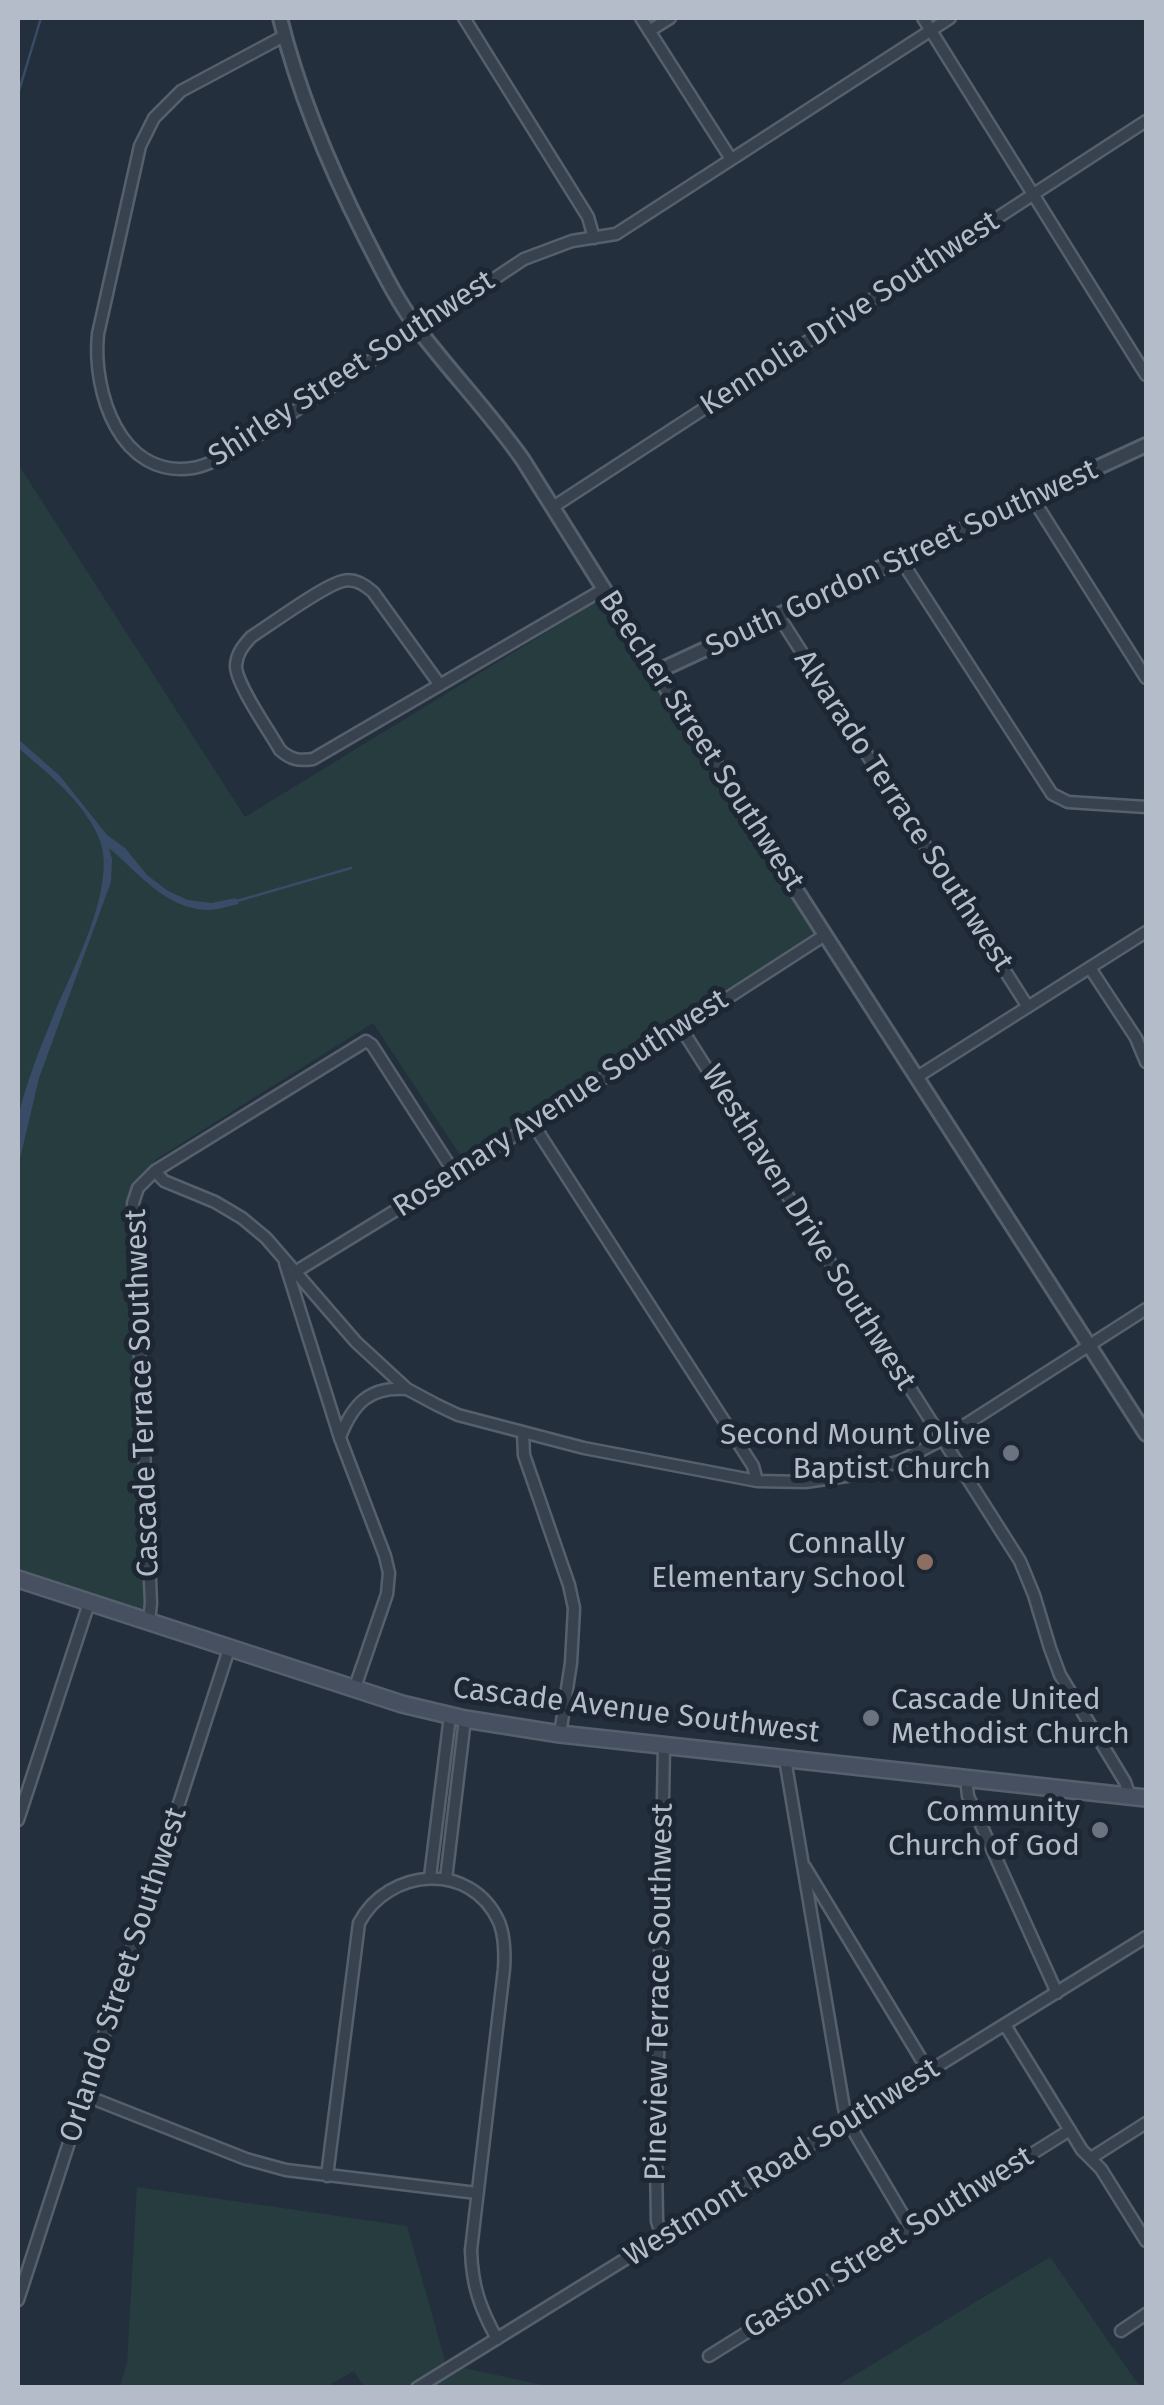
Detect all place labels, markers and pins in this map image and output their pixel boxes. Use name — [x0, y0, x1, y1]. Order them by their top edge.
place label: Second Mount Olive Baptist Church — [720, 1418, 991, 1488]
marker: Second Mount Olive Baptist Church — [1000, 1442, 1022, 1464]
place label: Connally Elementary School — [651, 1527, 905, 1598]
marker: Connally Elementary School — [914, 1551, 936, 1573]
place label: Cascade United Methodist Church — [891, 1683, 1130, 1754]
marker: Cascade United Methodist Church — [860, 1707, 882, 1729]
place label: Community Church of God — [888, 1795, 1080, 1866]
marker: Community Church of God — [1089, 1819, 1111, 1841]

